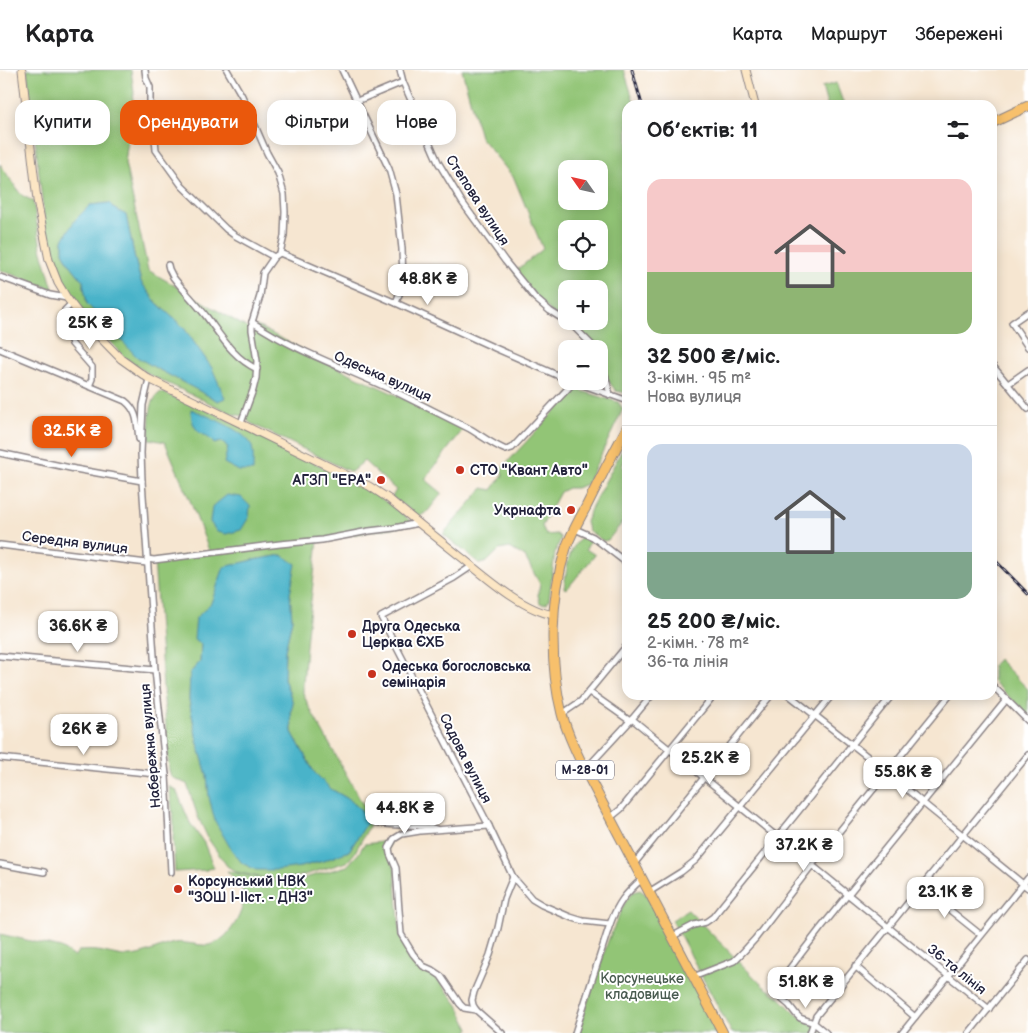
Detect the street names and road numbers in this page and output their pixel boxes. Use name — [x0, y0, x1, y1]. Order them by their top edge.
street label: Степова вулиця — [442, 152, 513, 249]
street label: Одеська вулиця — [331, 347, 434, 406]
street label: Середня вулиця — [21, 528, 129, 557]
street label: Набережна вулиця — [137, 683, 164, 809]
street label: Садова вулиця — [436, 710, 496, 806]
road number: М-28-01 — [556, 760, 614, 780]
street label: 36-та лінія — [924, 940, 990, 999]

